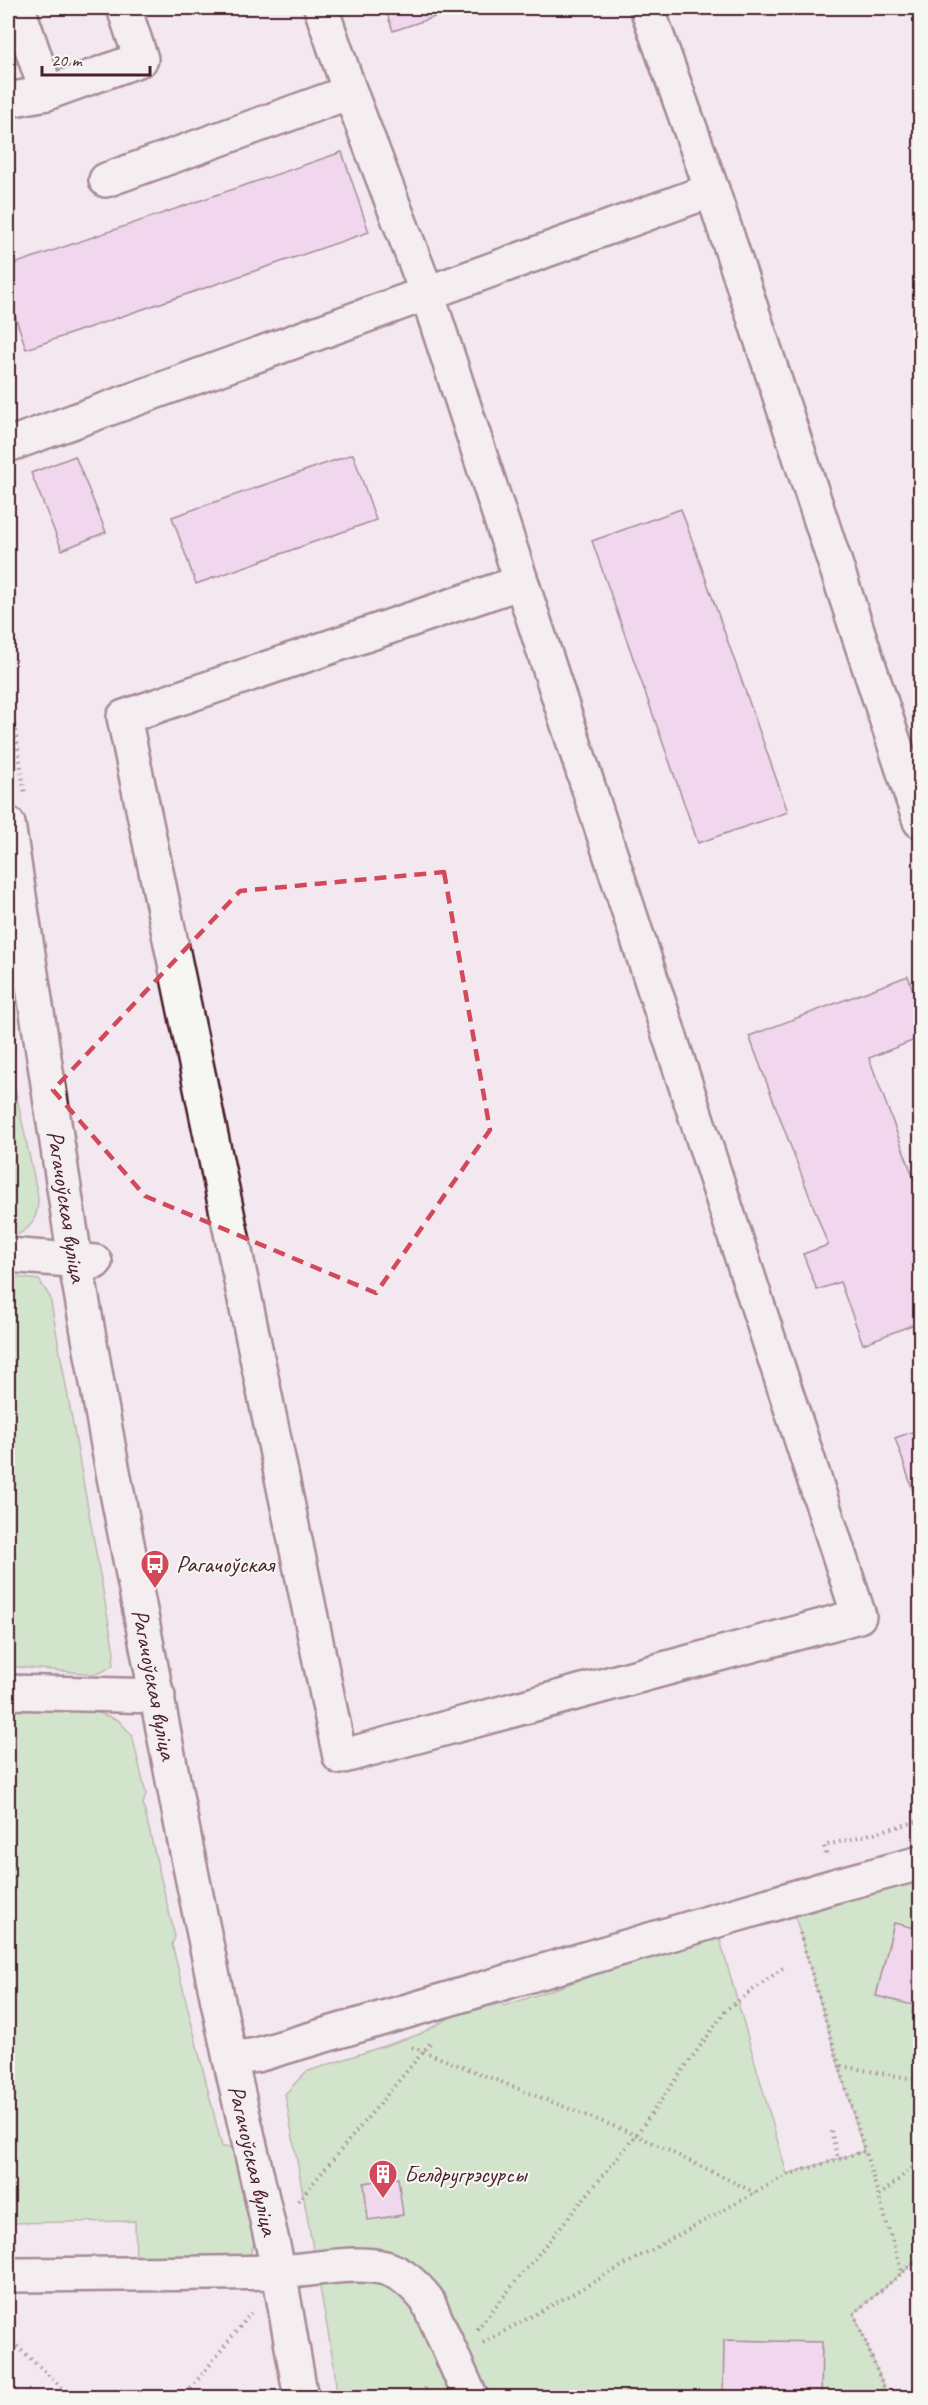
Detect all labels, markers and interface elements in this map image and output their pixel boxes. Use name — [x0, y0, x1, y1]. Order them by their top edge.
scale bar — [42, 39, 150, 77]
text: 20 m — [51, 49, 84, 71]
street label: Рагачоўская вуліца — [40, 1129, 94, 1286]
bus stop icon: Рагачоўская — [139, 1548, 171, 1590]
place label: Рагачоўская — [176, 1549, 276, 1579]
street label: Рагачоўская вуліца — [125, 1607, 184, 1764]
street label: Рагачоўская вуліца — [222, 2082, 285, 2240]
building icon: Белдругрэсурсы — [367, 2158, 399, 2200]
place label: Белдругрэсурсы — [404, 2159, 529, 2189]

